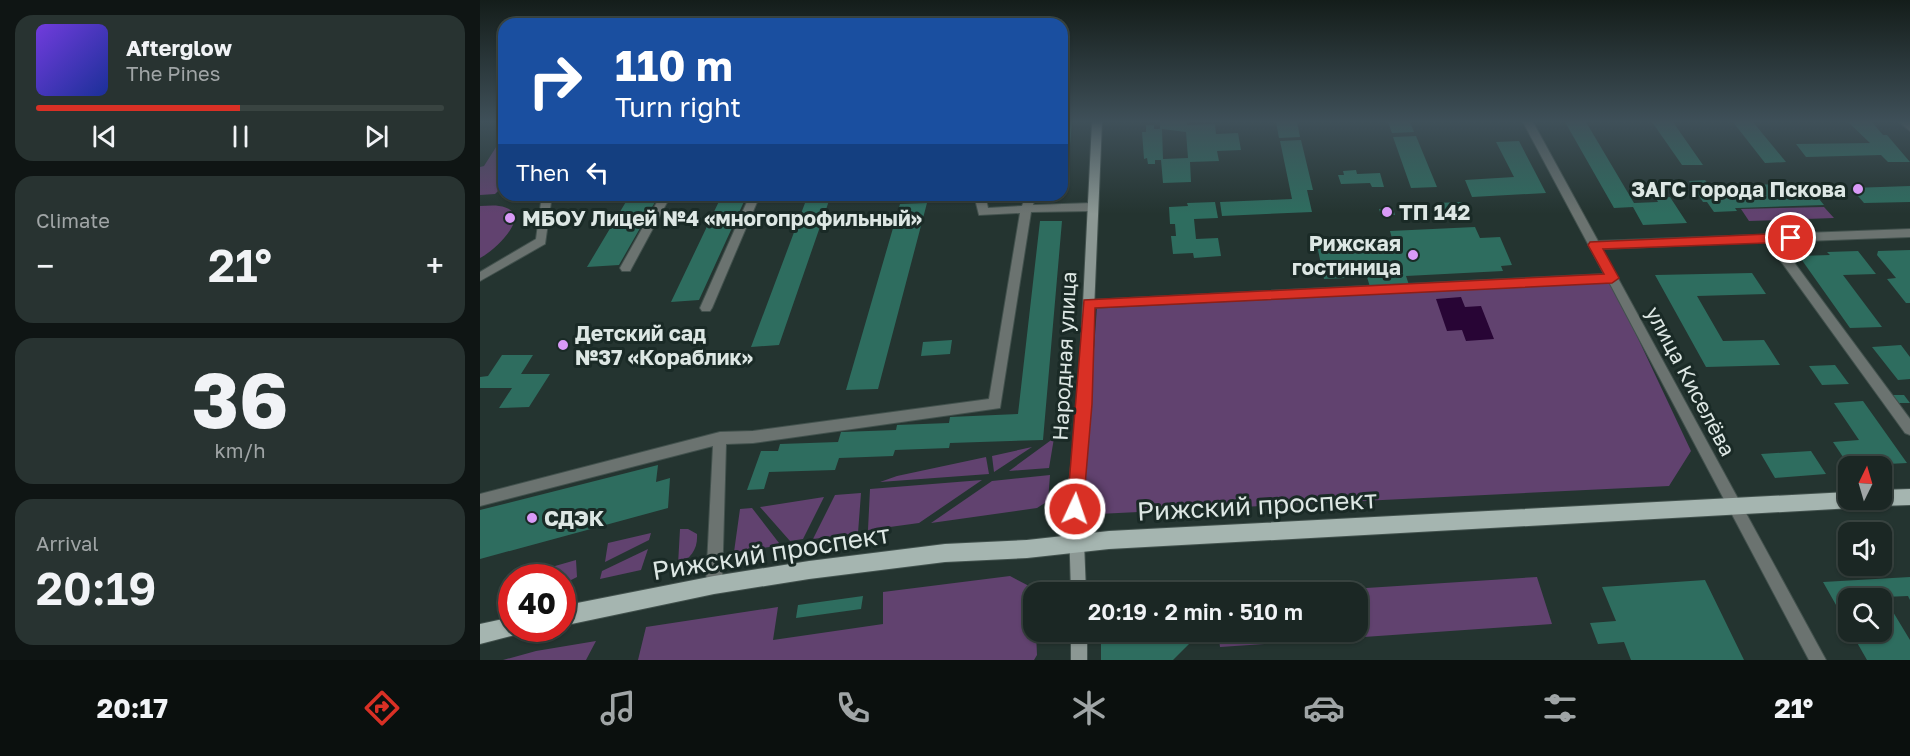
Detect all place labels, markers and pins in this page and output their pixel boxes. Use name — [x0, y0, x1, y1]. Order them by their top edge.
place label: ЗАГС города Пскова — [1631, 176, 1846, 202]
marker: ЗАГС города Пскова — [1851, 182, 1865, 196]
place label: ТП 142 — [1399, 199, 1471, 225]
place label: МБОУ Лицей №4 «многопрофильный» — [522, 205, 922, 231]
marker: ТП 142 — [1380, 205, 1394, 219]
marker: МБОУ Лицей №4 «многопрофильный» — [503, 211, 517, 225]
pin — [1765, 212, 1816, 263]
place label: Рижская гостиница — [1292, 230, 1401, 280]
marker: Рижская гостиница — [1406, 248, 1420, 262]
place label: Детский сад №37 «Кораблик» — [575, 320, 753, 370]
marker: Детский сад №37 «Кораблик» — [556, 338, 570, 352]
place label: СДЭК — [544, 505, 605, 531]
marker: СДЭК — [525, 511, 539, 525]

